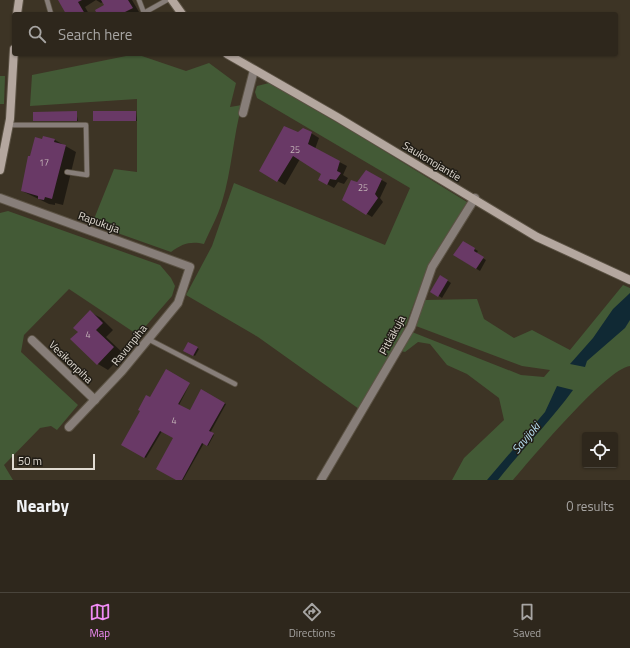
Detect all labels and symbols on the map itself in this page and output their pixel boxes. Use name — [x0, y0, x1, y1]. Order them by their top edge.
street label: Saukonojantie — [400, 137, 465, 185]
house number: 25 — [290, 143, 300, 156]
house number: 17 — [39, 156, 49, 169]
house number: 25 — [358, 181, 368, 194]
street label: Rapukuja — [76, 207, 122, 237]
street label: Pitkäkuja — [375, 312, 409, 358]
street label: Ravunpiha — [107, 321, 151, 369]
house number: 4 — [85, 328, 91, 341]
street label: Vesikonpiha — [45, 337, 97, 387]
house number: 4 — [171, 414, 177, 427]
water label: Savijoki — [507, 417, 545, 458]
scale bar — [12, 452, 95, 471]

